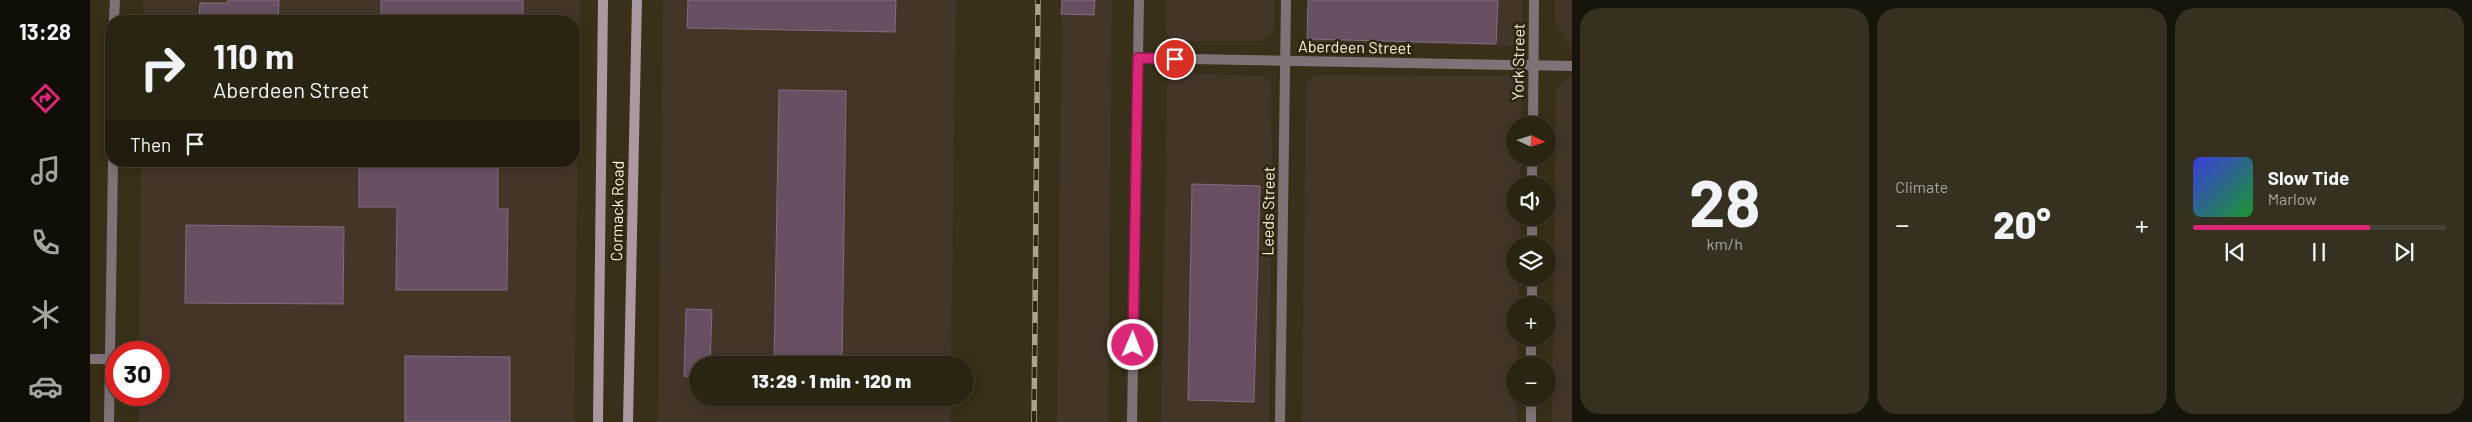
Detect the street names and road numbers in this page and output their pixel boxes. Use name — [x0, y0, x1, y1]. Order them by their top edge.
street label: York Street — [1507, 23, 1528, 101]
street label: Aberdeen Street — [1298, 36, 1412, 57]
street label: Cormack Road — [606, 161, 627, 261]
street label: Leeds Street — [1257, 166, 1278, 256]

